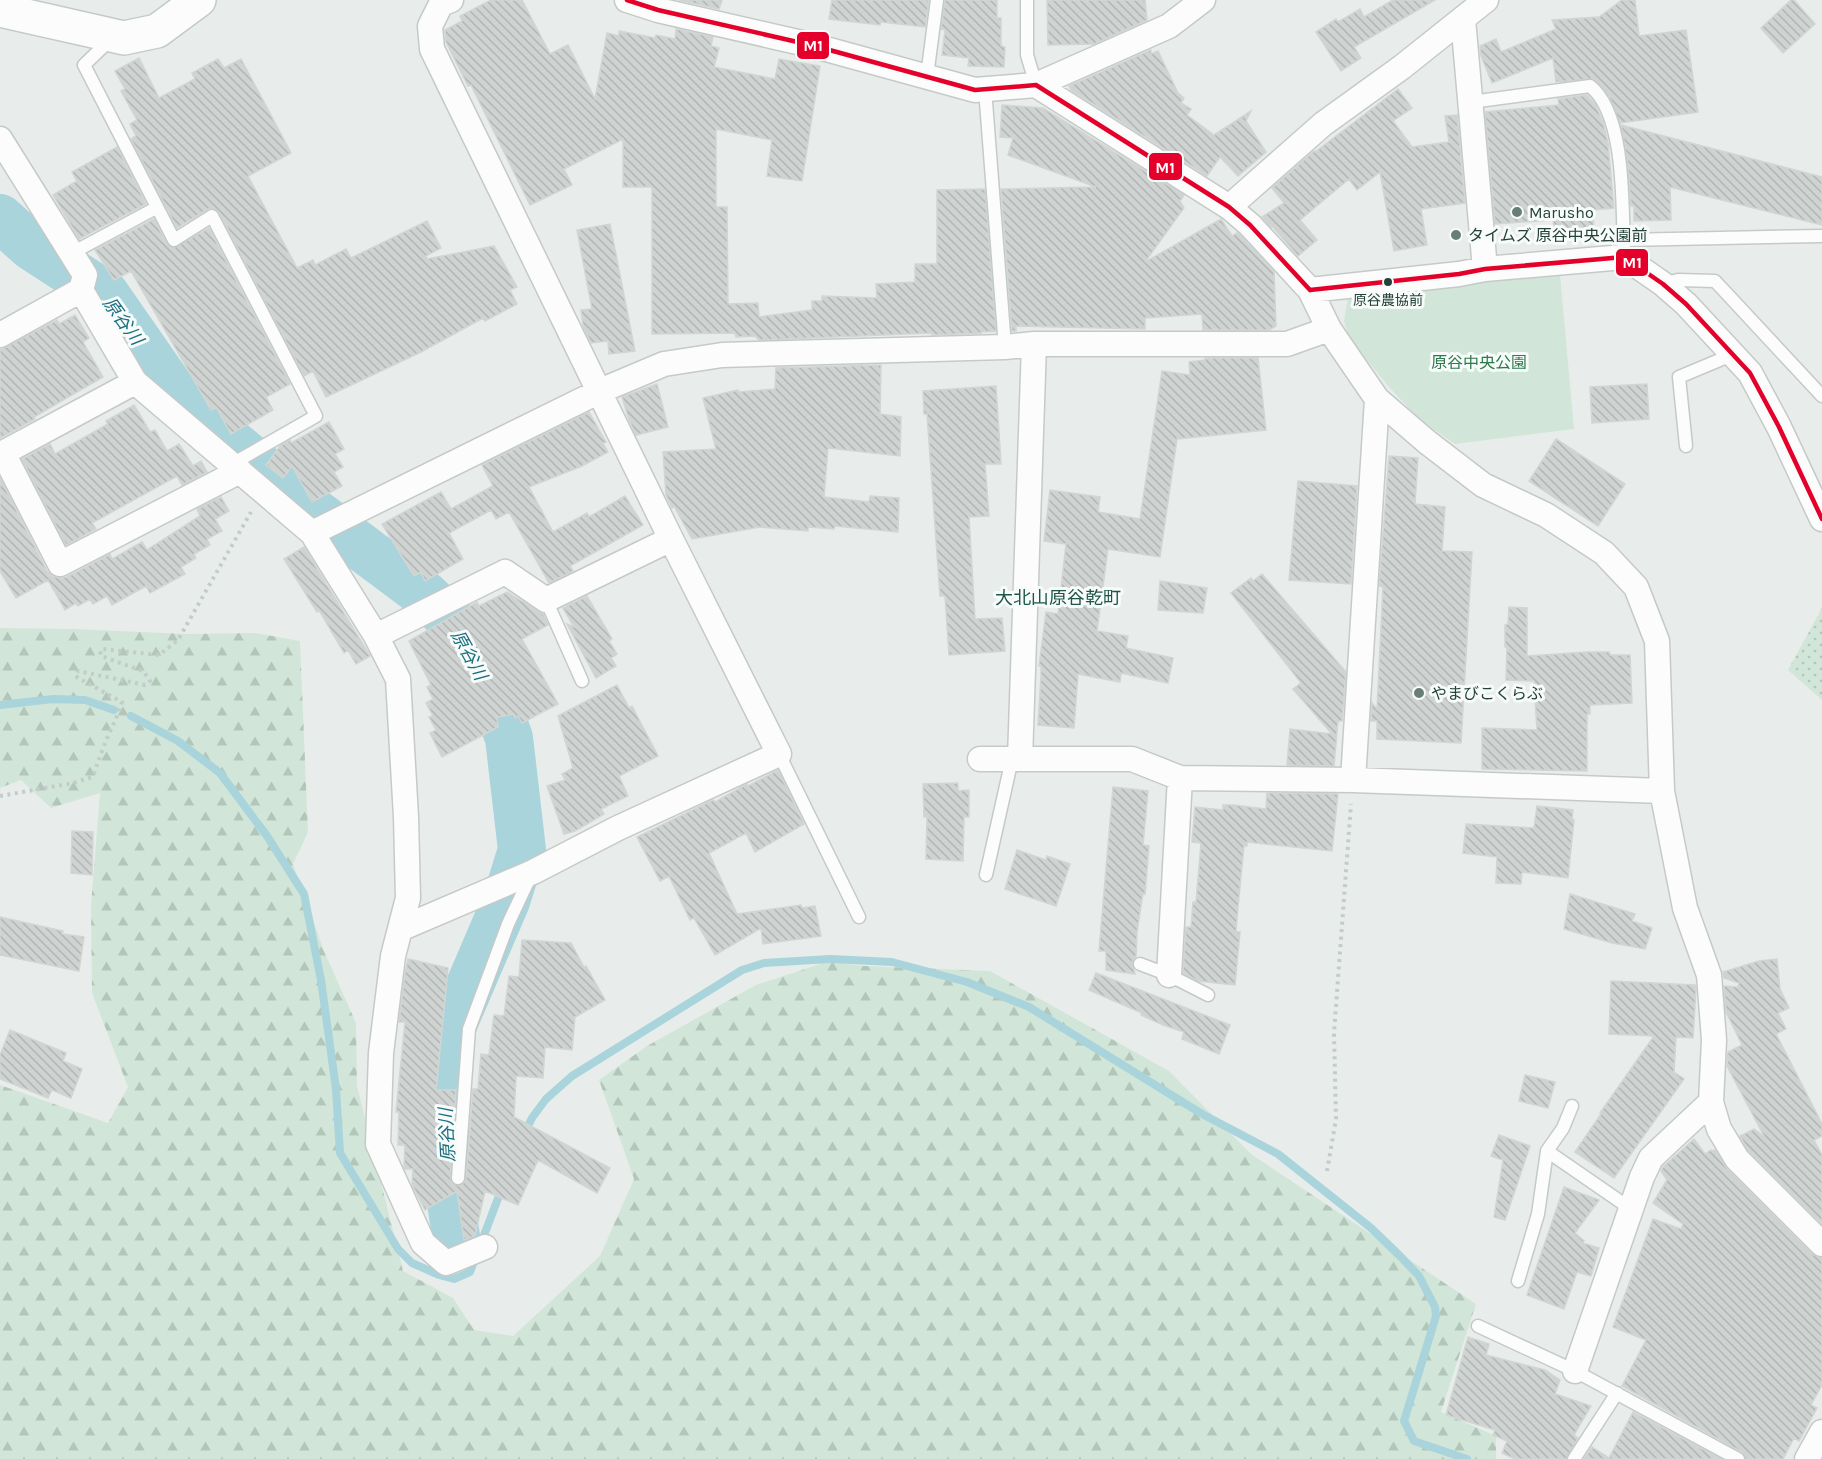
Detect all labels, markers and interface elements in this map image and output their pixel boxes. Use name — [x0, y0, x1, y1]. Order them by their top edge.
line badge: M1 — [796, 31, 830, 60]
text: M1 — [803, 36, 823, 55]
line badge: M1 — [1148, 152, 1183, 181]
text: M1 — [1155, 158, 1175, 177]
place label: Marusho — [1529, 203, 1594, 222]
marker: Marusho — [1510, 205, 1524, 219]
place label: タイムズ 原谷中央公園前 — [1468, 226, 1647, 245]
marker: タイムズ 原谷中央公園前 — [1449, 228, 1463, 242]
line badge: M1 — [1615, 248, 1649, 277]
text: M1 — [1622, 253, 1642, 272]
marker: 原谷農協前 — [1382, 276, 1394, 288]
place label: 原谷農協前 — [1353, 292, 1423, 309]
water label: 原谷川 — [98, 293, 149, 351]
park label: 原谷中央公園 — [1431, 353, 1527, 372]
district label: 大北山原谷乾町 — [995, 587, 1121, 609]
water label: 原谷川 — [446, 626, 493, 686]
place label: やまびこくらぶ — [1431, 684, 1543, 703]
marker: やまびこくらぶ — [1412, 686, 1426, 700]
water label: 原谷川 — [434, 1105, 459, 1163]

